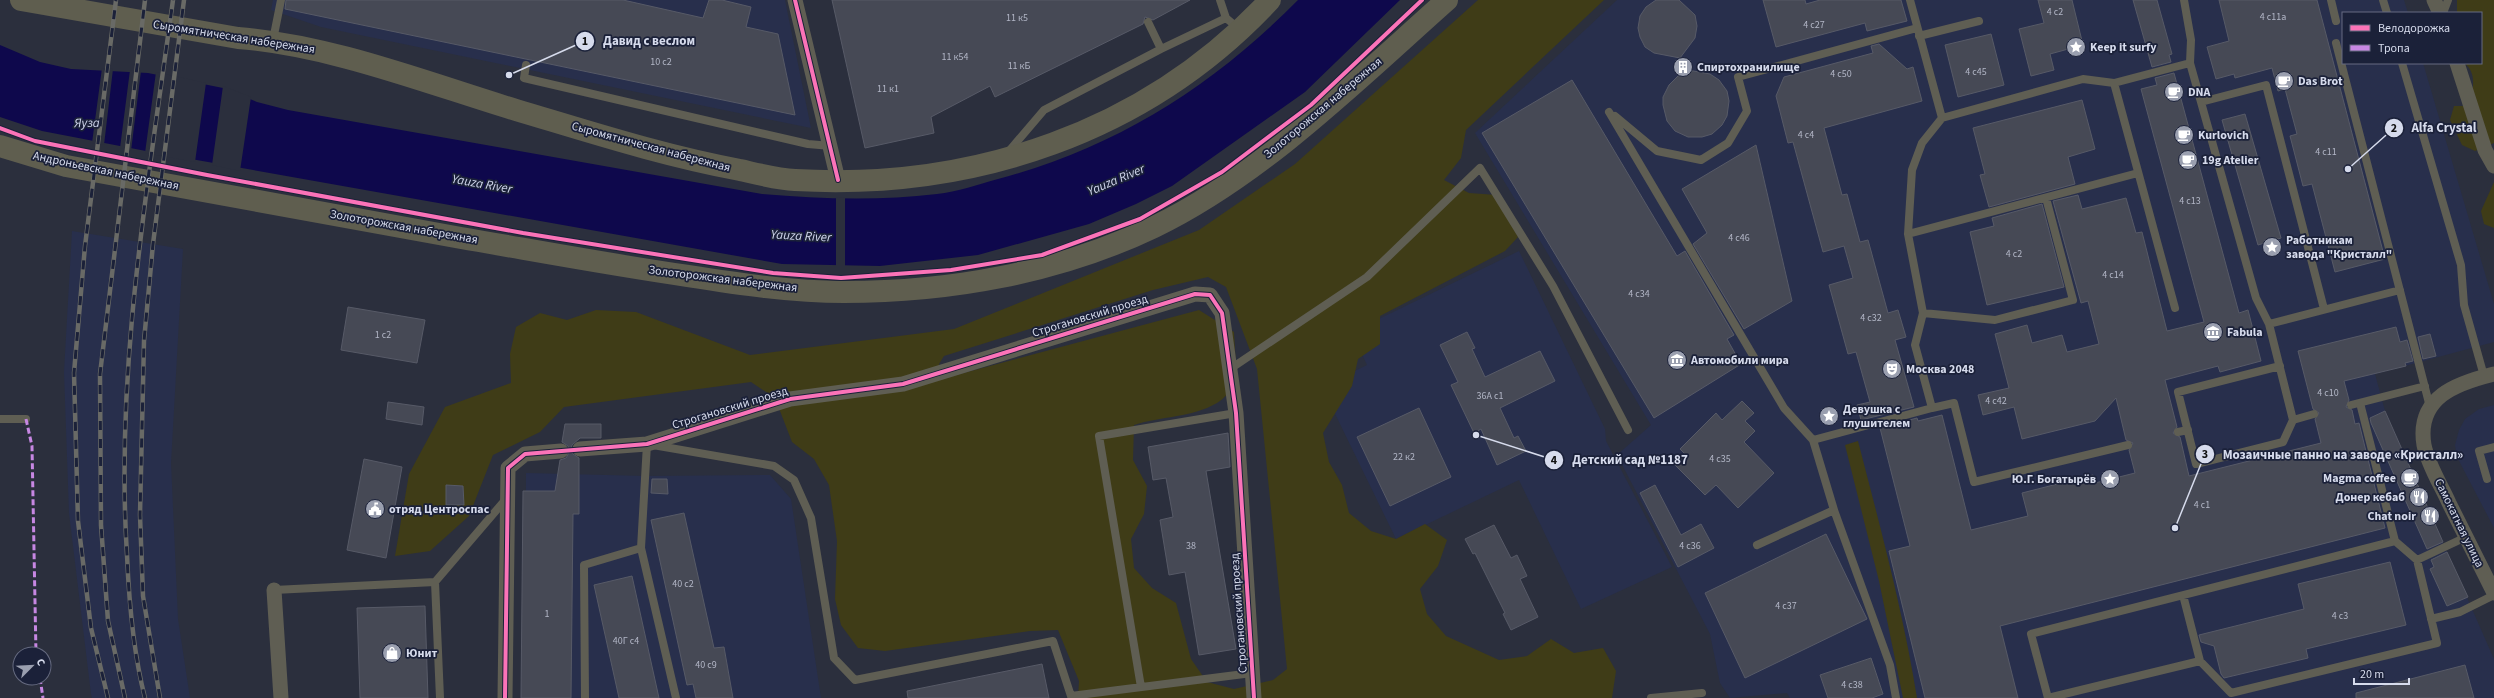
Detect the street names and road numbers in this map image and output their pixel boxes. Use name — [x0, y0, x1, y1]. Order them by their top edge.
street label: Сыромятническая набережная — [152, 16, 316, 58]
street label: Золоторожская набережная — [1260, 53, 1386, 163]
street label: Сыромятническая набережная — [570, 118, 732, 176]
street label: Андроньевская набережная — [32, 147, 180, 195]
street label: Золоторожская набережная — [329, 206, 479, 248]
street label: Золоторожская набережная — [648, 261, 798, 297]
street label: Строгановский проезд — [1030, 290, 1150, 342]
street label: Строгановский проезд — [670, 382, 790, 434]
street label: Самокатная улица — [2430, 476, 2488, 570]
street label: Строгановский проезд — [1226, 552, 1252, 674]

